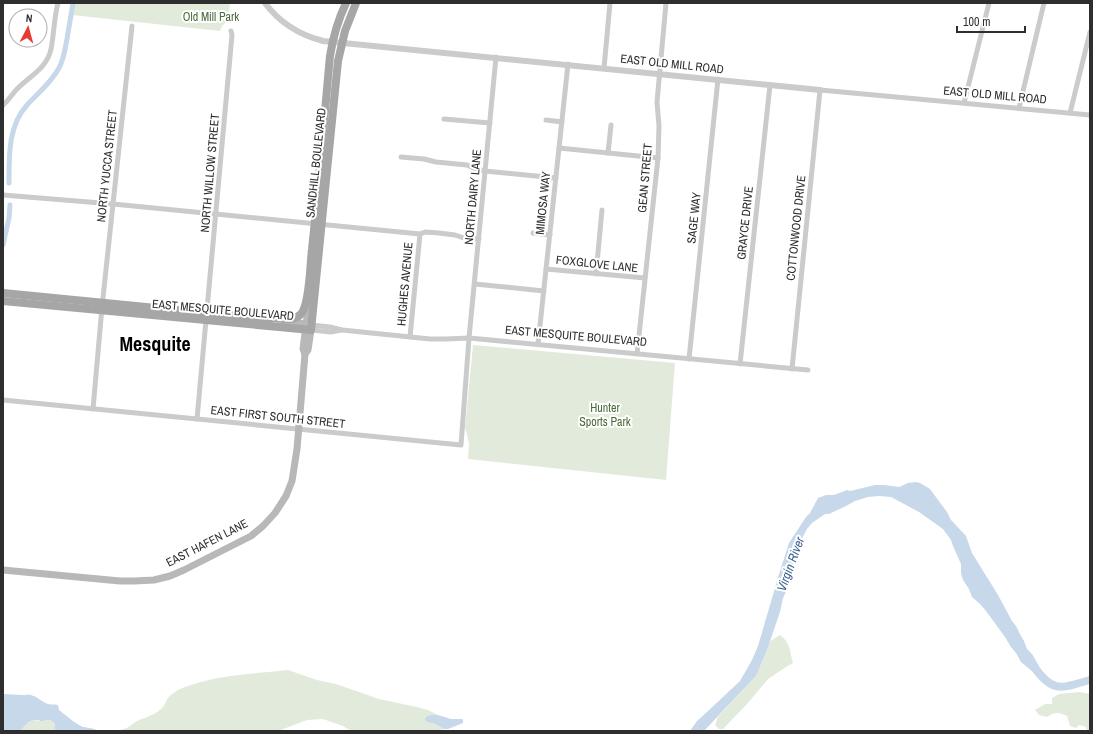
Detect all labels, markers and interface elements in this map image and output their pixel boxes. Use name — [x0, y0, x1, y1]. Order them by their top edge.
north arrow — [8, 8, 48, 48]
scale bar — [957, 8, 1025, 34]
park label: Old Mill Park — [183, 9, 239, 25]
text: N — [25, 11, 33, 25]
text: 100 m — [963, 14, 990, 30]
street label: EAST OLD MILL ROAD — [619, 51, 725, 77]
street label: EAST OLD MILL ROAD — [943, 83, 1047, 107]
street label: SANDHILL BOULEVARD — [302, 107, 330, 219]
street label: NORTH YUCCA STREET — [93, 109, 121, 223]
street label: NORTH WILLOW STREET — [197, 113, 223, 233]
street label: GEAN STREET — [634, 143, 656, 213]
street label: NORTH DAIRY LANE — [461, 149, 485, 245]
street label: MIMOSA WAY — [532, 170, 554, 235]
street label: COTTONWOOD DRIVE — [783, 175, 809, 281]
street label: GRAYCE DRIVE — [733, 186, 757, 260]
street label: SAGE WAY — [683, 191, 705, 244]
street label: HUGHES AVENUE — [393, 241, 417, 327]
street label: FOXGLOVE LANE — [555, 252, 639, 276]
street label: EAST MESQUITE BOULEVARD — [151, 296, 295, 324]
street label: EAST MESQUITE BOULEVARD — [504, 322, 648, 350]
district label: Mesquite — [119, 330, 191, 357]
park label: Hunter Sports Park — [579, 400, 631, 430]
street label: EAST FIRST SOUTH STREET — [210, 402, 346, 432]
street label: EAST HAFEN LANE — [163, 515, 251, 571]
water label: Virgin River — [773, 534, 808, 594]

